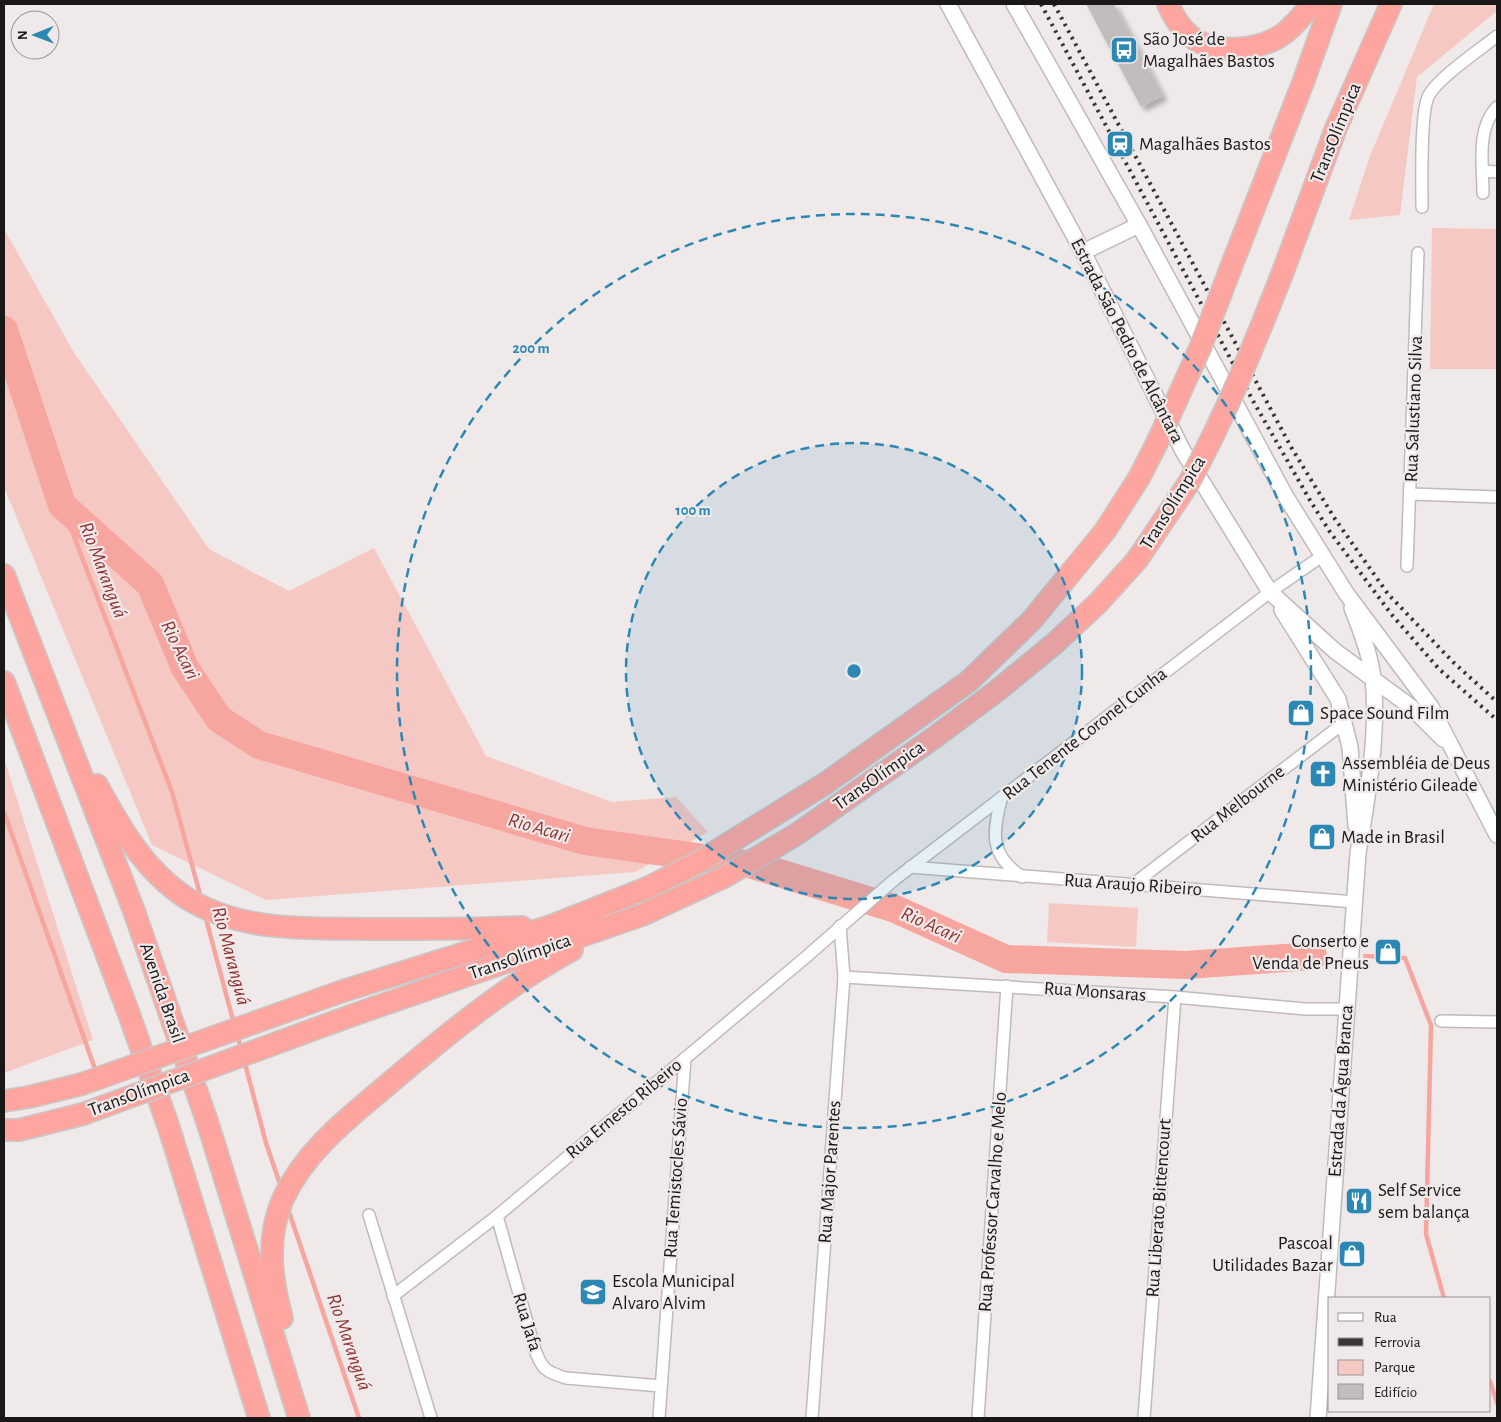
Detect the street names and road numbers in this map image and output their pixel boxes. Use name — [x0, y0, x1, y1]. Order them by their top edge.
street label: TransOlímpica — [1307, 80, 1365, 186]
street label: Estrada São Pedro de Alcântara — [1067, 236, 1187, 447]
street label: Rua Salustiano Silva — [1402, 335, 1426, 483]
street label: TransOlímpica — [1137, 453, 1209, 553]
street label: Rua Tenente Coronel Cunha — [999, 664, 1171, 804]
street label: TransOlímpica — [830, 738, 928, 814]
street label: Rua Melbourne — [1188, 762, 1288, 846]
street label: Rua Araujo Ribeiro — [1063, 871, 1203, 899]
street label: TransOlímpica — [467, 931, 574, 983]
street label: Avenida Brasil — [136, 941, 188, 1045]
street label: Rua Monsaras — [1043, 979, 1147, 1005]
street label: Estrada da Água Branca — [1324, 1004, 1357, 1178]
street label: Rua Ernesto Ribeiro — [563, 1055, 685, 1163]
street label: TransOlímpica — [86, 1066, 192, 1120]
street label: Rua Professor Carvalho e Melo — [976, 1091, 1010, 1313]
street label: Rua Temistocles Sávio — [661, 1097, 691, 1259]
street label: Rua Major Parentes — [816, 1100, 844, 1244]
street label: Rua Liberato Bittencourt — [1143, 1118, 1175, 1298]
street label: Rua Jafa — [509, 1290, 545, 1354]

